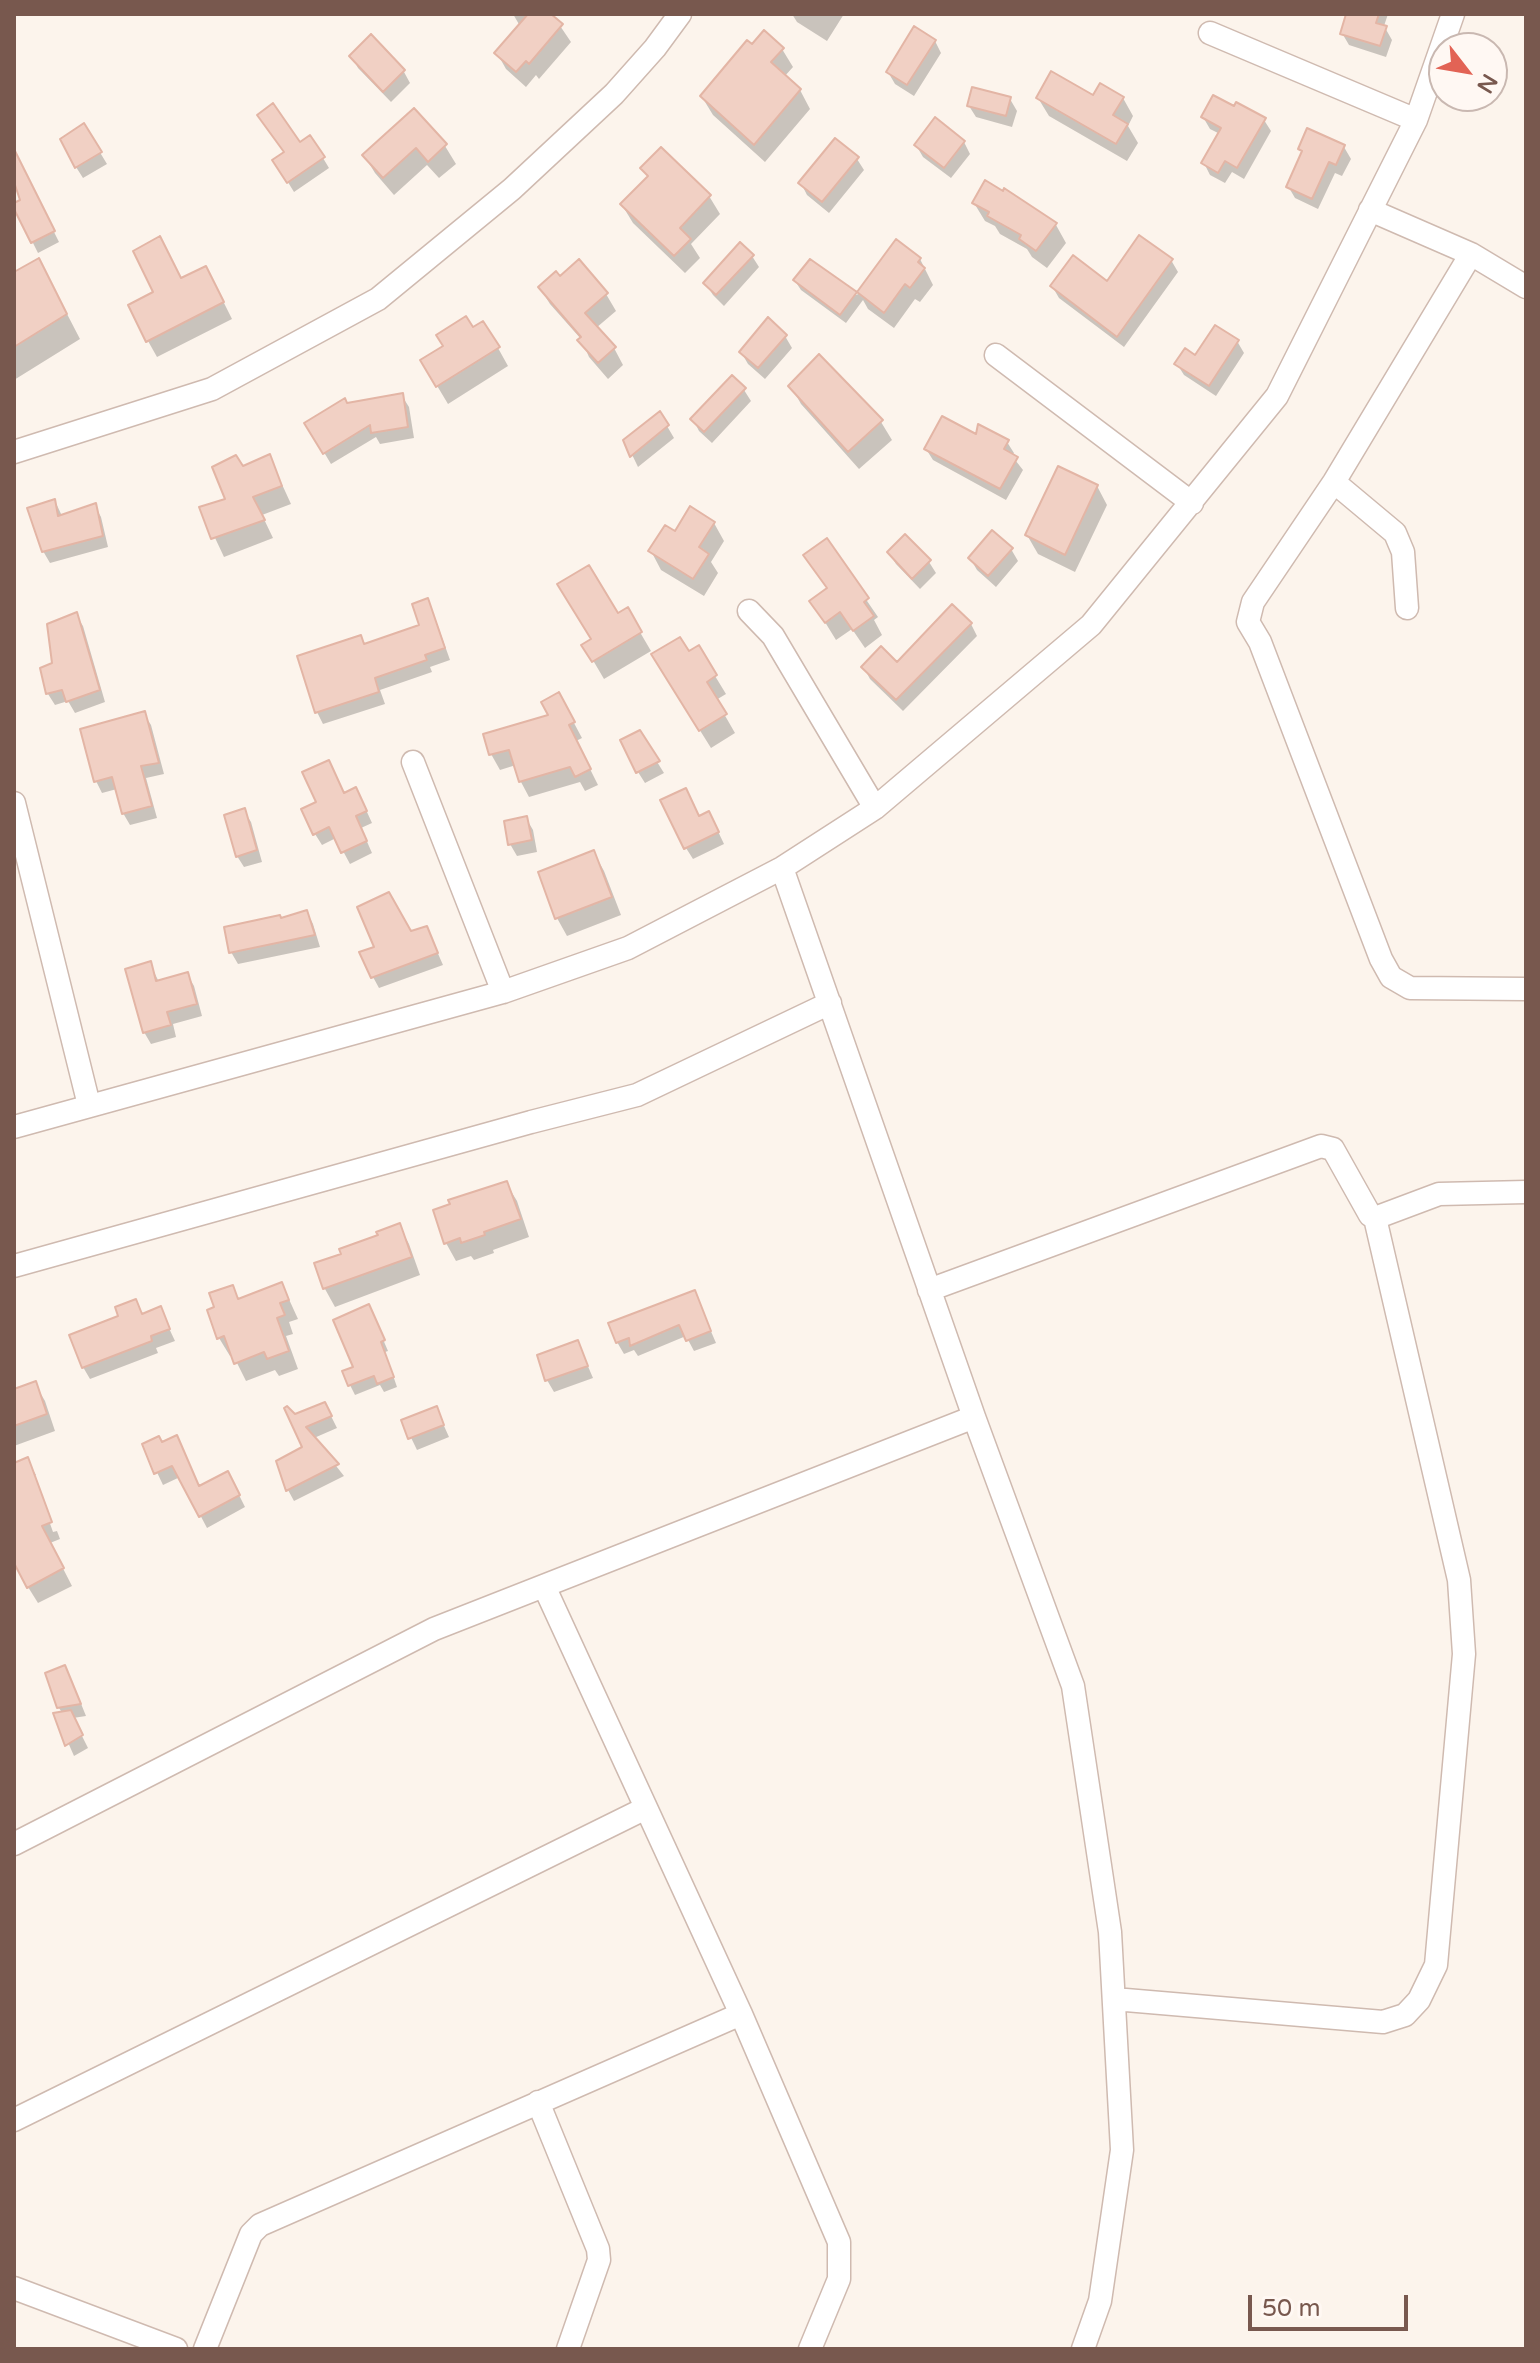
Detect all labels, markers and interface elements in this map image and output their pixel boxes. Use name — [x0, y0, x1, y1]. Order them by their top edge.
north arrow — [1428, 32, 1508, 112]
text: N — [1471, 69, 1503, 98]
scale bar — [1252, 2279, 1412, 2329]
text: 50 m — [1262, 2294, 1320, 2323]

